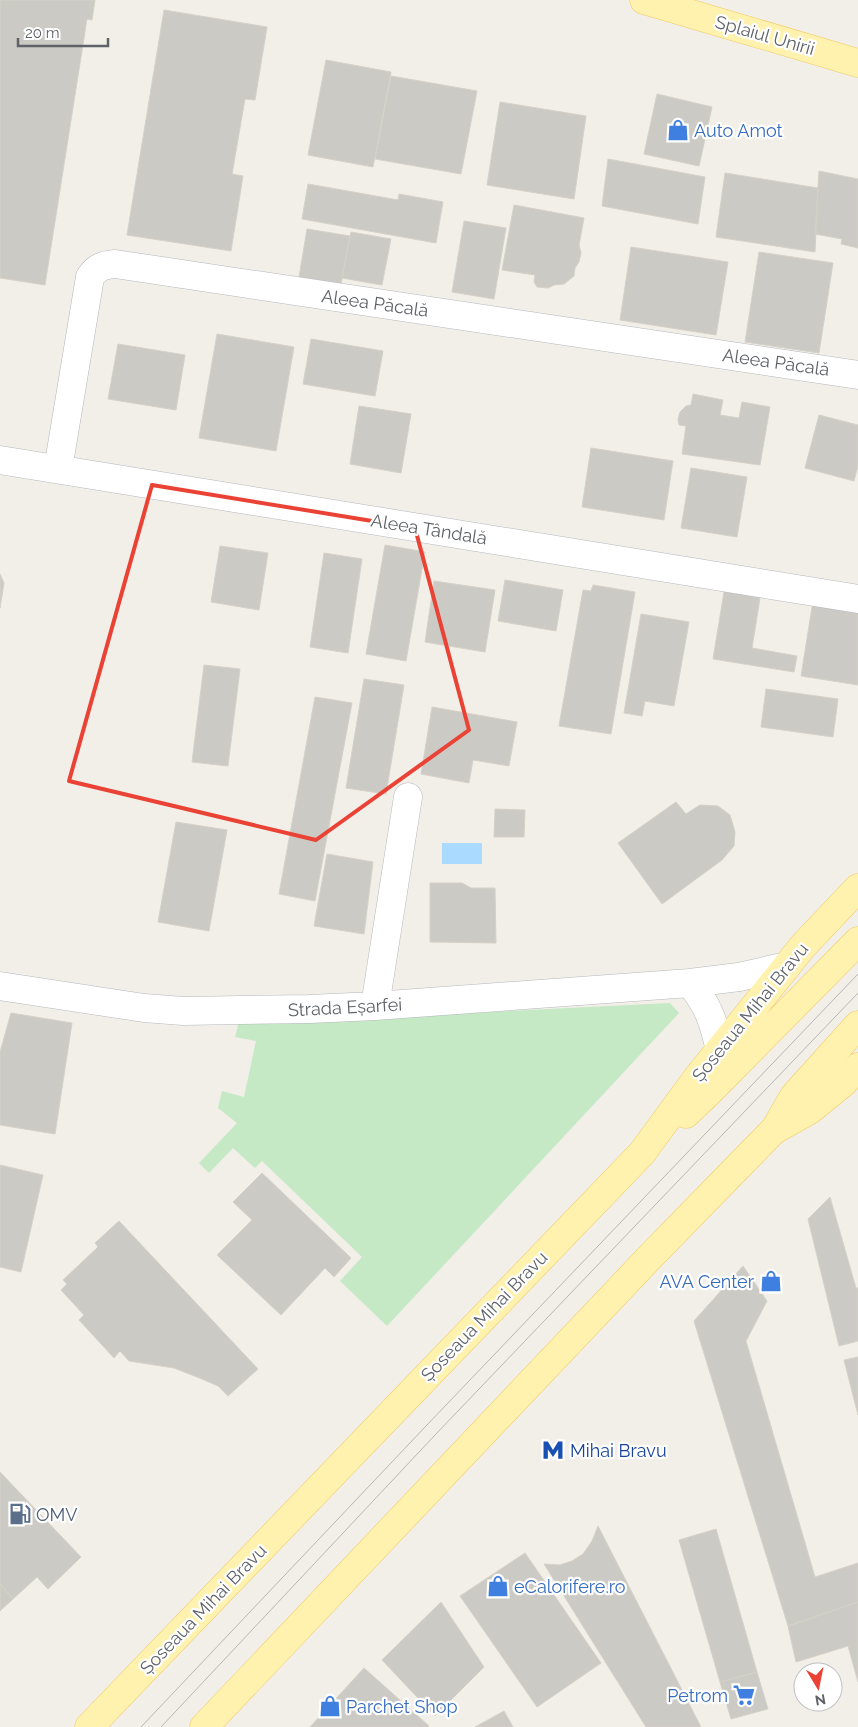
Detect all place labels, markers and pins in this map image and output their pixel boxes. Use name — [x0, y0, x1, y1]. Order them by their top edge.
shop icon: Auto Amot — [665, 117, 691, 143]
place label: Auto Amot — [694, 120, 783, 141]
shop icon: AVA Center — [758, 1268, 784, 1294]
place label: AVA Center — [659, 1271, 755, 1292]
metro station icon: Mihai Bravu — [540, 1437, 566, 1463]
place label: Mihai Bravu — [570, 1440, 667, 1461]
fuel station icon: OMV — [7, 1501, 33, 1527]
place label: OMV — [36, 1504, 78, 1525]
shop icon: eCalorifere.ro — [485, 1573, 511, 1599]
place label: eCalorifere.ro — [514, 1576, 626, 1597]
supermarket icon: Petrom — [731, 1682, 757, 1708]
place label: Petrom — [667, 1685, 728, 1706]
shop icon: Parchet Shop — [317, 1693, 343, 1719]
place label: Parchet Shop — [346, 1696, 458, 1717]

